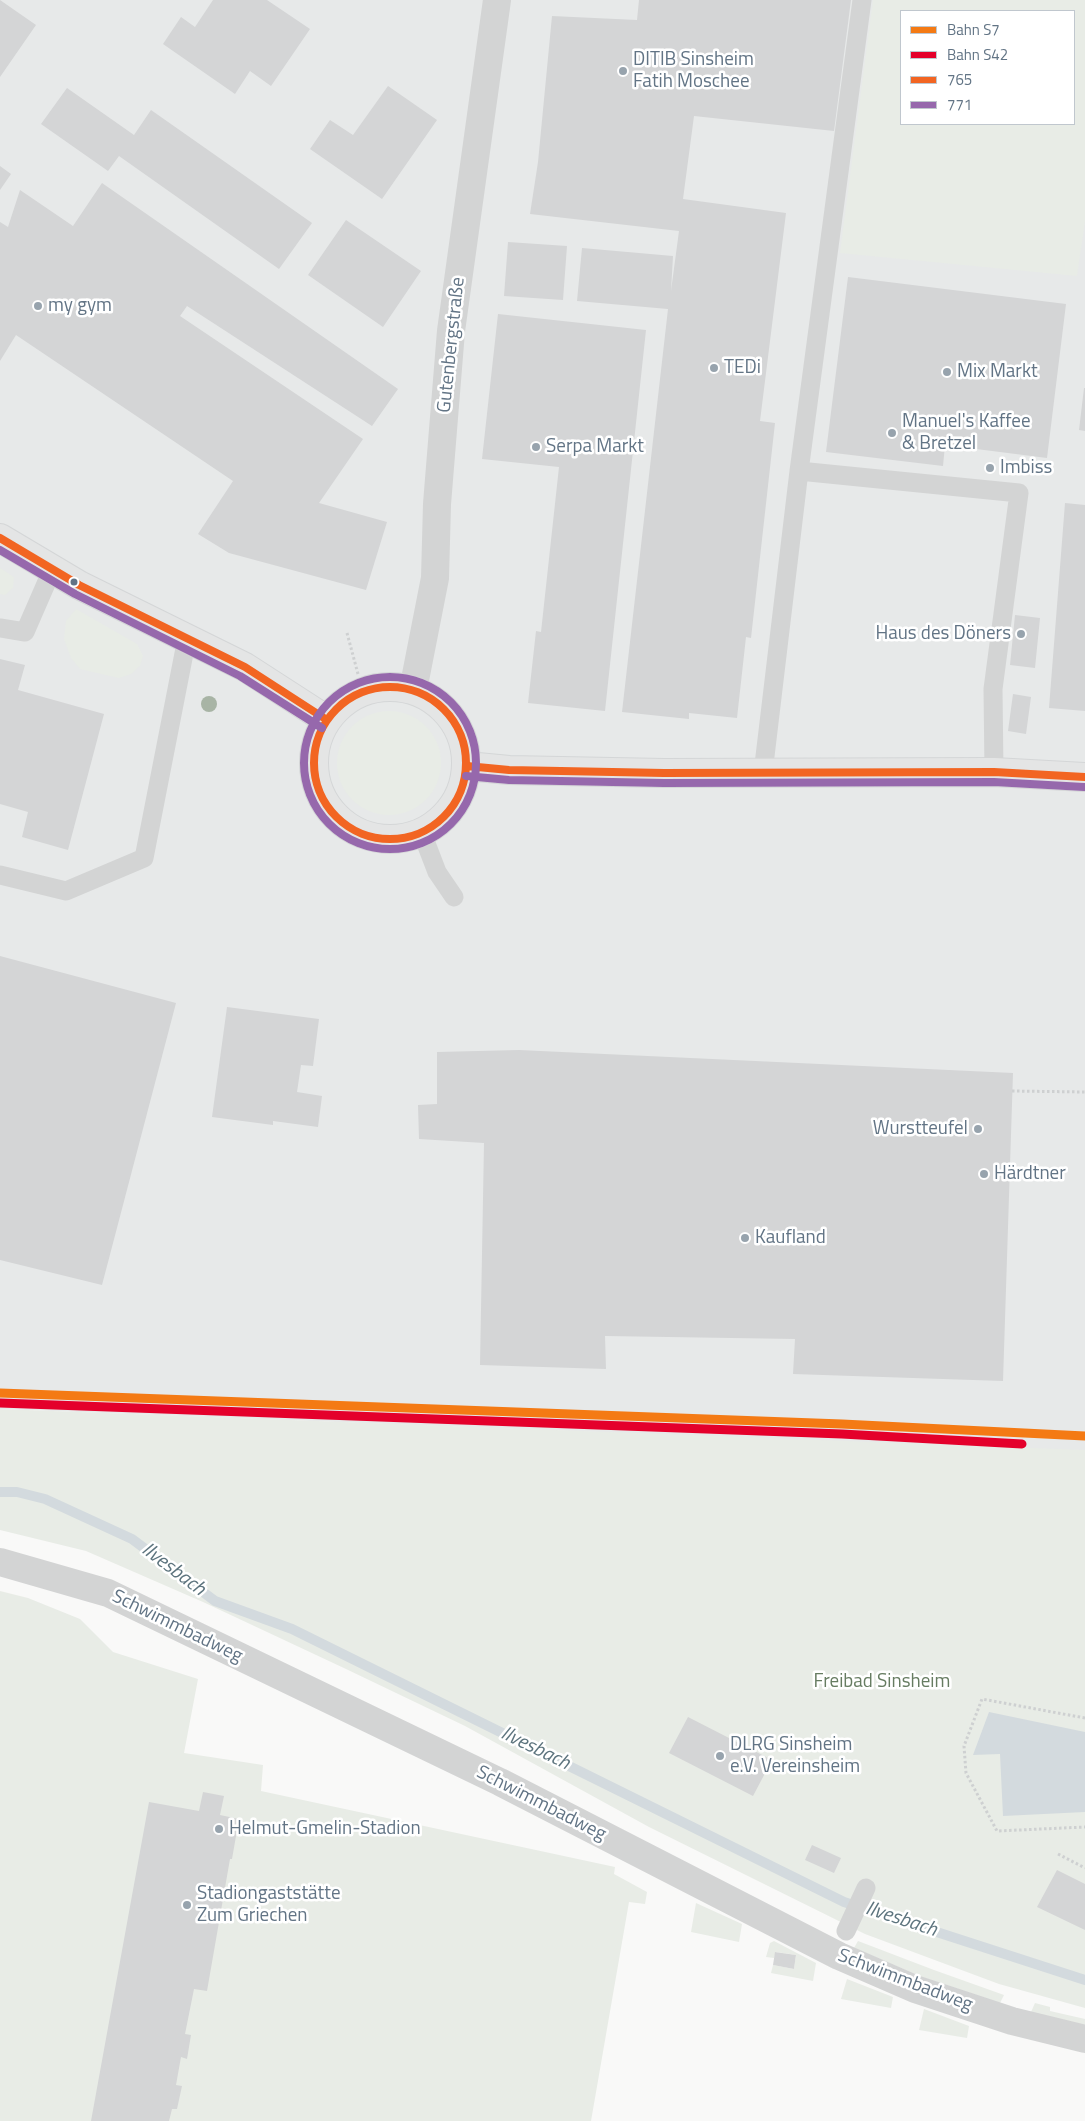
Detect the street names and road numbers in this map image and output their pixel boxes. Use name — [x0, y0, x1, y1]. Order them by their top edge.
street label: Gutenbergstraße — [434, 276, 470, 414]
street label: Schwimmbadweg — [108, 1586, 246, 1668]
street label: Schwimmbadweg — [472, 1762, 610, 1846]
street label: Schwimmbadweg — [834, 1945, 976, 2017]

